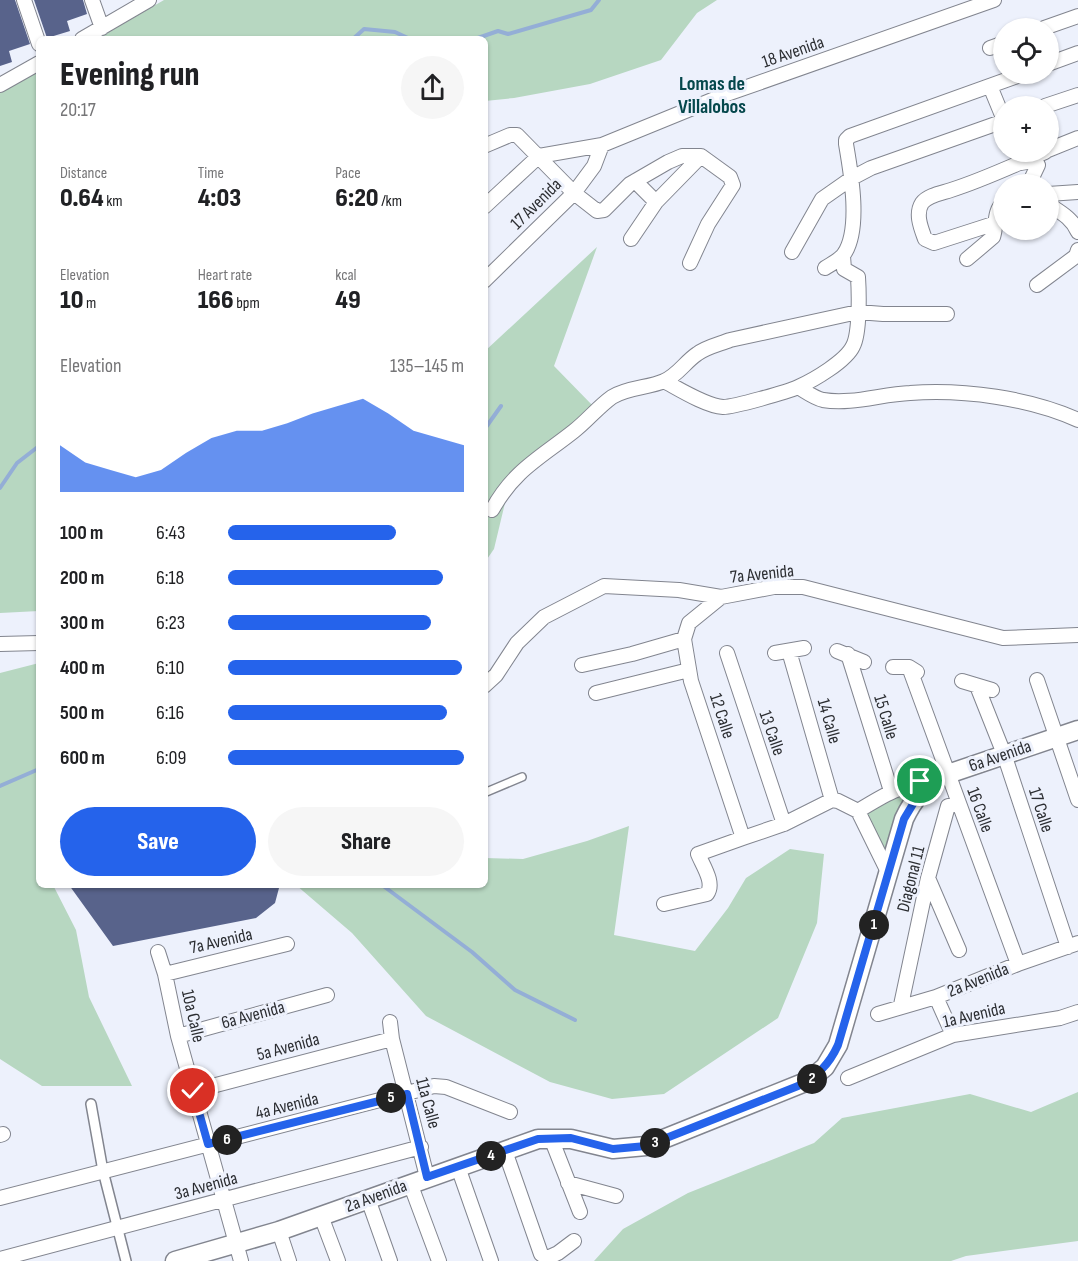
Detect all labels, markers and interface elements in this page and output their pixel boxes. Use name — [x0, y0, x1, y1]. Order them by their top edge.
map controls — [993, 18, 1059, 240]
button: locate — [993, 18, 1059, 84]
street label: 18 Avenida — [759, 32, 827, 72]
text: Evening run — [60, 55, 200, 95]
button: share — [401, 56, 464, 119]
district label: Lomas de Villalobos — [678, 72, 746, 119]
button: + — [993, 96, 1059, 162]
text: 20:17 — [60, 98, 96, 122]
text: Distance — [60, 164, 107, 183]
text: Time — [198, 164, 224, 183]
text: Pace — [335, 164, 361, 183]
street label: 17 Avenida — [506, 174, 566, 234]
button: − — [993, 174, 1059, 240]
text: 0.64 — [60, 183, 104, 214]
text: 4:03 — [198, 183, 241, 214]
text: 6:20 — [335, 183, 379, 214]
text: km — [104, 192, 123, 211]
text: /km — [379, 192, 402, 211]
text: Elevation — [60, 266, 109, 285]
text: Heart rate — [198, 266, 252, 285]
text: kcal — [335, 266, 357, 285]
text: 10 — [60, 285, 83, 316]
text: 166 — [198, 285, 234, 316]
text: 49 — [335, 285, 361, 316]
text: m — [83, 294, 96, 313]
text: bpm — [234, 294, 260, 313]
text: Elevation — [60, 354, 122, 378]
text: 135–145 m — [390, 354, 464, 378]
text: 100 m — [60, 521, 103, 545]
text: 6:43 — [156, 521, 185, 545]
street label: 7a Avenida — [729, 560, 795, 588]
text: 200 m — [60, 566, 104, 590]
text: 6:18 — [156, 566, 184, 590]
text: 300 m — [60, 611, 104, 635]
text: 6:23 — [156, 611, 185, 635]
text: 400 m — [60, 656, 105, 680]
text: 6:10 — [156, 656, 184, 680]
street label: 12 Calle — [705, 691, 739, 741]
street label: 15 Calle — [869, 692, 903, 742]
street label: 14 Calle — [813, 696, 845, 746]
text: 500 m — [60, 701, 104, 725]
text: 6:16 — [156, 701, 184, 725]
street label: 13 Calle — [755, 708, 789, 758]
street label: 6a Avenida — [966, 736, 1034, 776]
text: 600 m — [60, 746, 105, 770]
text: 6:09 — [156, 746, 186, 770]
pin — [894, 755, 945, 806]
icon: arrive — [903, 764, 936, 797]
street label: 16 Calle — [962, 785, 998, 835]
street label: 17 Calle — [1024, 785, 1058, 835]
button: Save — [60, 807, 256, 876]
button: Share — [268, 807, 464, 876]
street label: Diagonal 11 — [893, 843, 929, 914]
pin: 1 — [859, 910, 889, 940]
text: 1 — [871, 915, 877, 934]
street label: 7a Avenida — [188, 924, 254, 958]
street label: 2a Avenida — [944, 958, 1012, 1002]
street label: 10a Calle — [177, 988, 209, 1044]
street label: 6a Avenida — [219, 996, 287, 1034]
street label: 1a Avenida — [941, 998, 1007, 1032]
street label: 5a Avenida — [254, 1029, 322, 1065]
pin: 2 — [797, 1064, 827, 1094]
pin — [167, 1065, 218, 1116]
text: 2 — [808, 1069, 816, 1088]
icon: check — [176, 1074, 209, 1107]
street label: 11a Calle — [411, 1075, 445, 1131]
pin: 5 — [376, 1083, 406, 1113]
street label: 4a Avenida — [253, 1088, 321, 1124]
text: 5 — [387, 1088, 395, 1107]
pin: 6 — [212, 1125, 242, 1155]
pin: 3 — [640, 1128, 670, 1158]
text: 6 — [223, 1130, 231, 1149]
text: 3 — [651, 1133, 659, 1152]
pin: 4 — [476, 1141, 506, 1171]
text: 4 — [487, 1146, 495, 1165]
street label: 3a Avenida — [172, 1168, 240, 1204]
street label: 2a Avenida — [342, 1175, 410, 1217]

